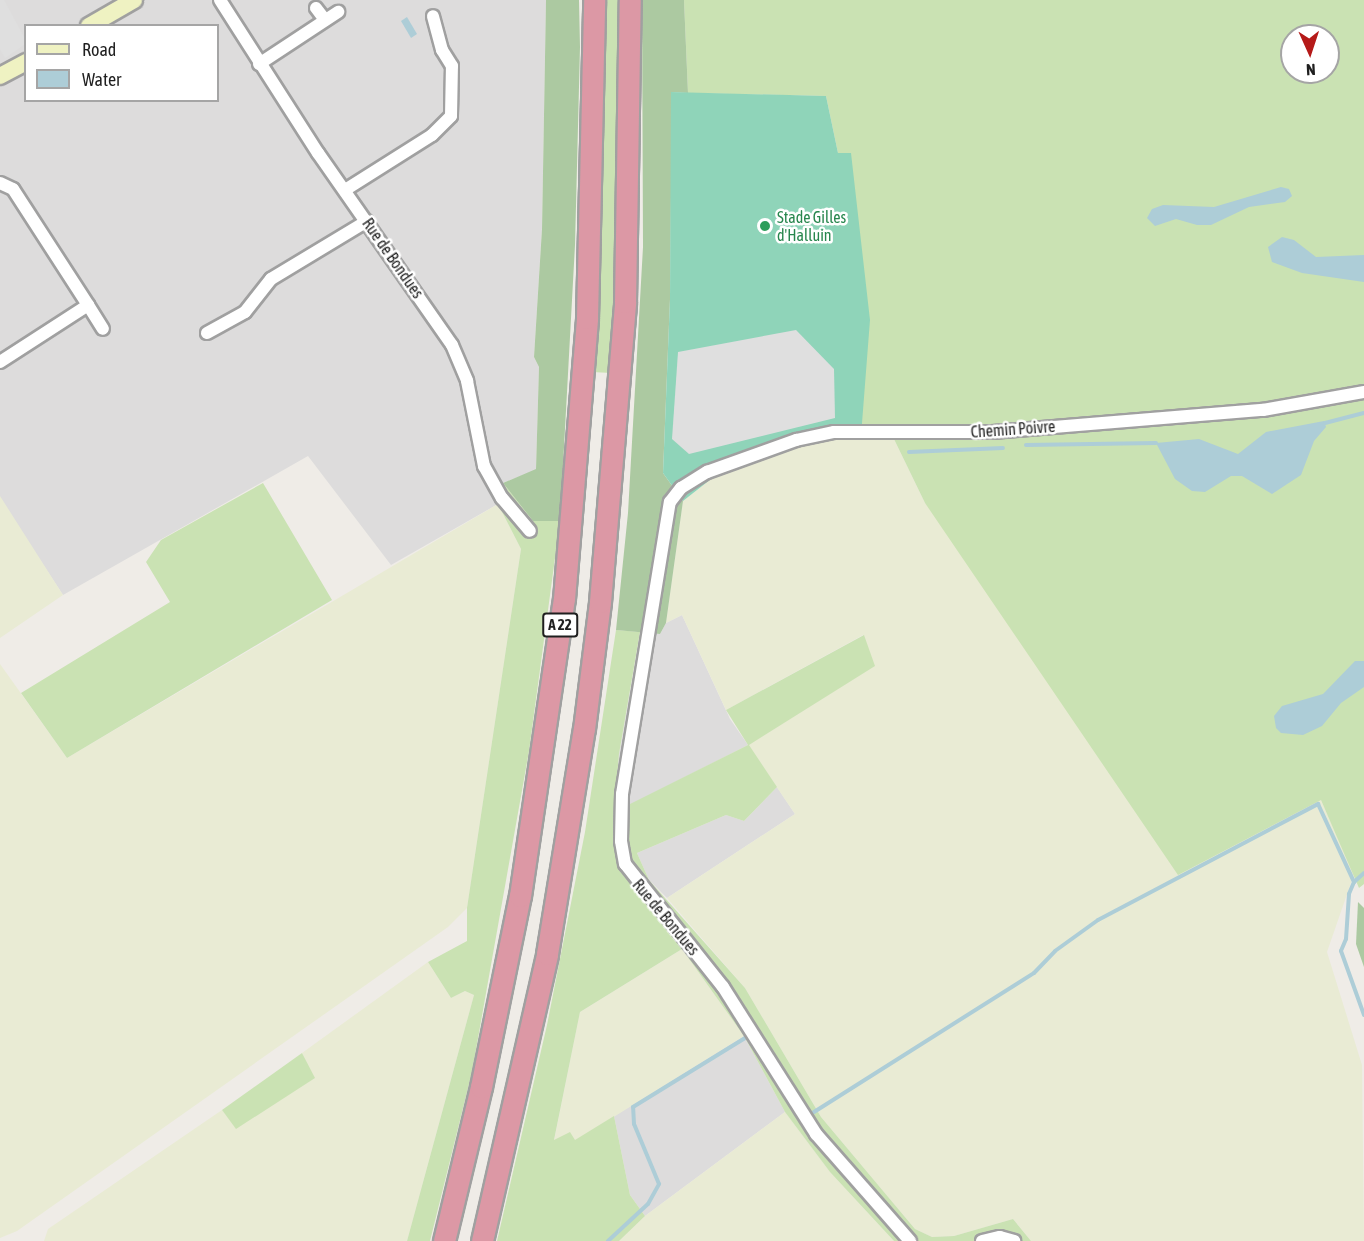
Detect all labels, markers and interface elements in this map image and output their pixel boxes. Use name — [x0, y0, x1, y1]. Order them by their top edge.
legend — [24, 24, 219, 102]
north arrow — [1280, 24, 1340, 84]
text: Road — [82, 39, 116, 60]
text: N — [1306, 61, 1316, 79]
text: Water — [82, 69, 121, 90]
place label: Stade Gilles d'Halluin — [777, 207, 846, 245]
street label: Rue de Bondues — [358, 214, 428, 302]
marker: Stade Gilles d'Halluin — [758, 219, 772, 233]
street label: Chemin Poivre — [970, 416, 1056, 442]
road number: A 22 — [542, 613, 578, 637]
street label: Rue de Bondues — [629, 875, 703, 959]

